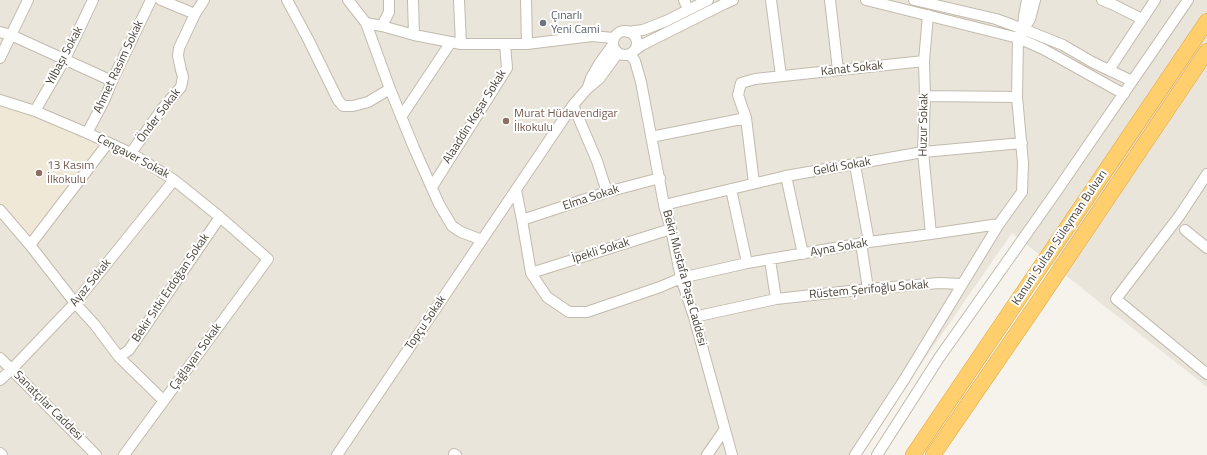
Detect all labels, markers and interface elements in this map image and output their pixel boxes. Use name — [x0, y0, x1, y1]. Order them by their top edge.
place label: Çınarlı Yeni Cami — [551, 9, 600, 37]
street label: Ahmet Rasim Sokak — [91, 18, 147, 116]
marker: Çınarlı Yeni Cami — [538, 18, 548, 28]
street label: Yılbaşı Sokak — [43, 24, 87, 88]
street label: Kanat Sokak — [820, 59, 884, 79]
street label: Alaaddin Koşar Sokak — [440, 67, 510, 167]
street label: Önder Sokak — [134, 86, 184, 146]
street label: Huzur Sokak — [916, 93, 932, 157]
place label: Murat Hüdavendigar İlkokulu — [514, 107, 618, 135]
marker: Murat Hüdavendigar İlkokulu — [501, 116, 511, 126]
street label: Cengaver Sokak — [94, 132, 172, 182]
street label: Geldi Sokak — [812, 155, 872, 179]
place label: 13 Kasım İlkokulu — [47, 159, 94, 187]
marker: 13 Kasım İlkokulu — [34, 168, 44, 178]
street label: Kanuni Sultan Süleyman Bulvarı — [1009, 168, 1111, 308]
street label: Elma Sokak — [561, 182, 621, 214]
street label: Bekri Mustafa Paşa Caddesi — [659, 208, 709, 348]
street label: Bekir Sıtkı Erdoğan Sokak — [129, 231, 213, 345]
street label: İpekli Sokak — [570, 235, 632, 267]
street label: Ayna Sokak — [809, 236, 869, 260]
street label: Ayaz Sokak — [67, 256, 115, 310]
street label: Rüstem Şerifoğlu Sokak — [809, 278, 929, 302]
street label: Topçu Sokak — [403, 293, 449, 353]
street label: Çağlayan Sokak — [167, 321, 225, 393]
street label: Sanatçılar Caddesi — [10, 368, 86, 444]

